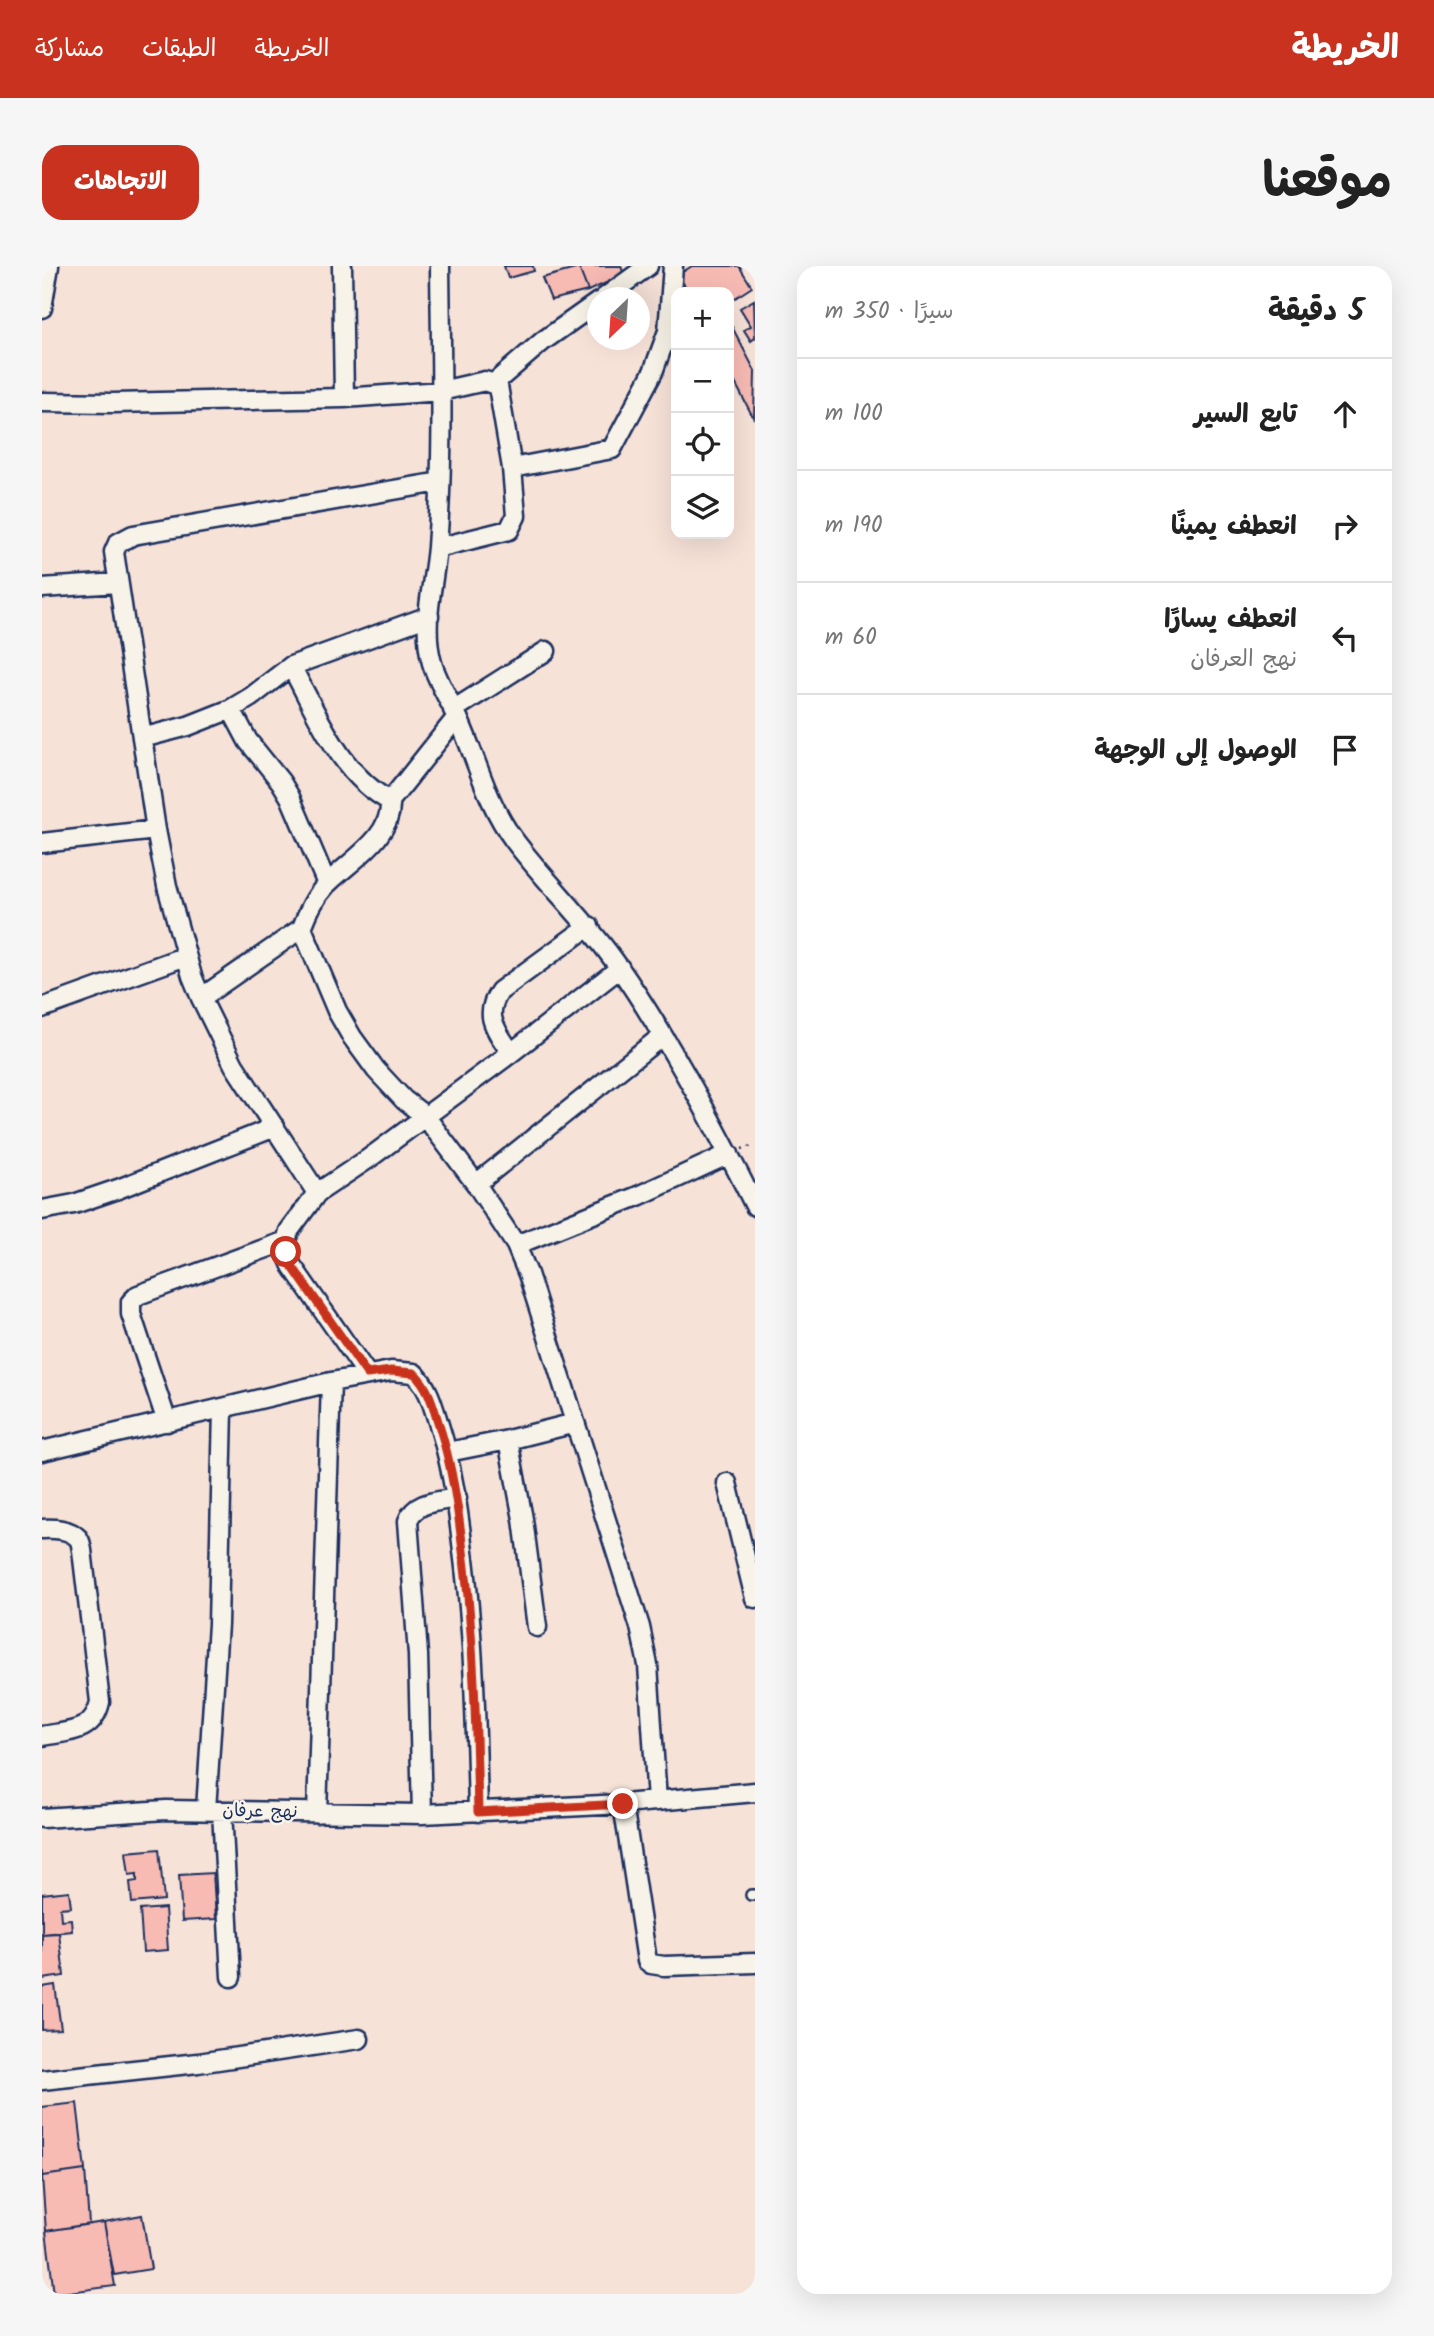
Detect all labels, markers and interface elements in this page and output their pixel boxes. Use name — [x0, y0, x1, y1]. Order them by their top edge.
text: الخريطة — [1292, 23, 1399, 76]
text: مشاركة — [35, 30, 104, 69]
text: الطبقات — [142, 30, 217, 69]
text: الخريطة — [255, 30, 329, 69]
text: موقعنا — [1262, 144, 1392, 222]
button: الاتجاهات — [42, 145, 199, 220]
north arrow — [587, 287, 650, 350]
map controls — [671, 287, 734, 539]
button: + — [671, 287, 734, 350]
text: 5 دقيقة — [1268, 288, 1364, 336]
text: سيرًا · 350 m — [825, 294, 953, 330]
button: − — [671, 350, 734, 413]
text: تابع السير — [1194, 394, 1297, 436]
icon: ahead — [1326, 395, 1364, 433]
text: 100 m — [825, 396, 883, 432]
button: locate — [671, 413, 734, 476]
button: layers — [671, 476, 734, 539]
text: انعطف يمينًا — [1171, 506, 1297, 548]
icon: right — [1326, 507, 1364, 545]
text: 190 m — [825, 508, 883, 544]
text: انعطف يسارًا — [1164, 599, 1297, 641]
icon: left — [1326, 619, 1364, 657]
text: 60 m — [825, 620, 877, 656]
text: نهج العرفان — [1190, 642, 1297, 678]
text: الوصول إلى الوجهة — [1094, 730, 1297, 772]
icon: arrive — [1326, 731, 1364, 769]
route start — [270, 1236, 301, 1267]
route end — [607, 1788, 638, 1819]
street label: نهج عرفان — [222, 1797, 298, 1827]

